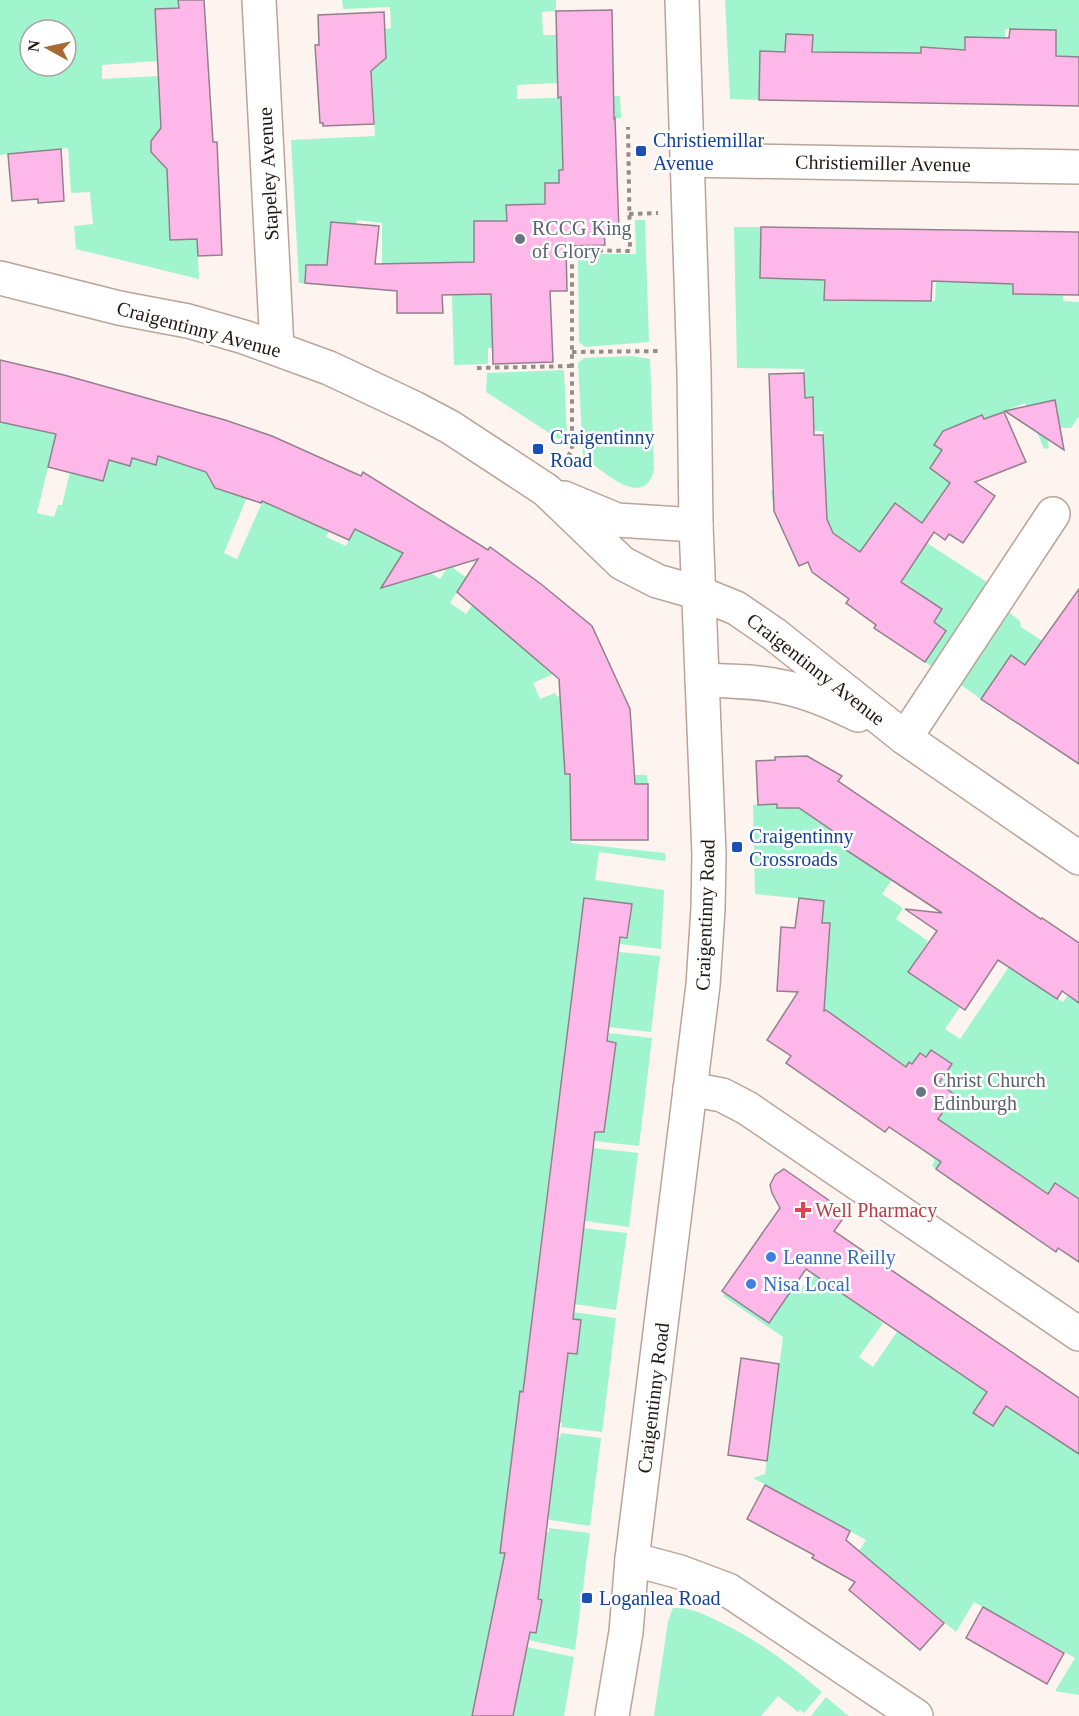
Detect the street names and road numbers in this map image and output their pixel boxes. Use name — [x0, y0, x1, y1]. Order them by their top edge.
street label: Stapeley Avenue — [254, 107, 283, 241]
street label: Christiemiller Avenue — [795, 150, 971, 176]
street label: Craigentinny Avenue — [114, 296, 284, 362]
street label: Craigentinny Avenue — [742, 608, 889, 731]
street label: Craigentinny Road — [691, 839, 720, 991]
street label: Craigentinny Road — [633, 1321, 674, 1475]

